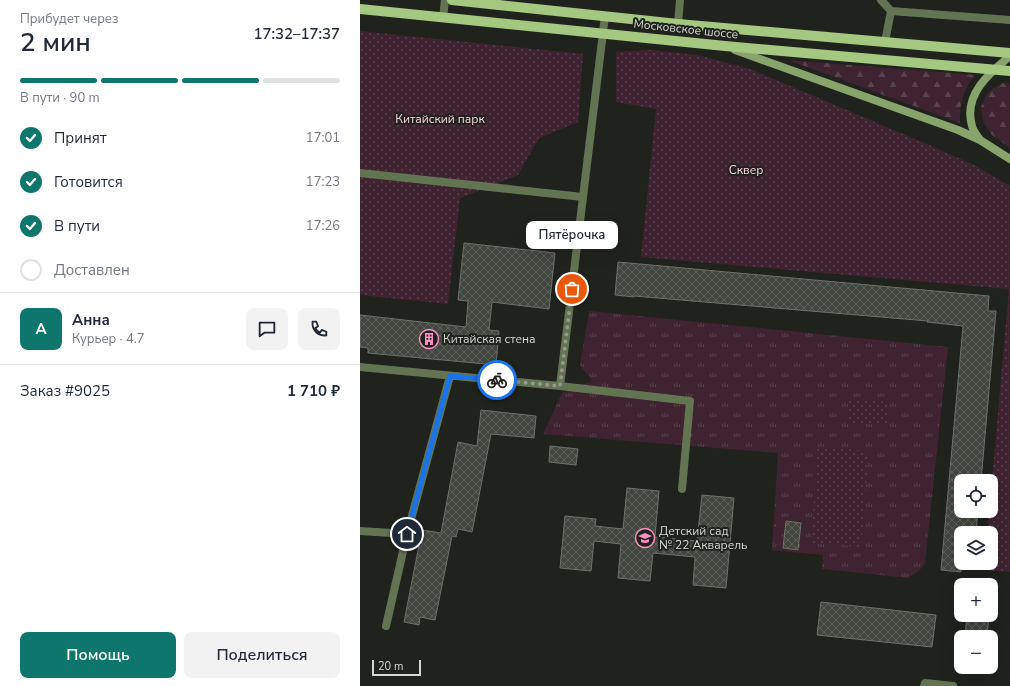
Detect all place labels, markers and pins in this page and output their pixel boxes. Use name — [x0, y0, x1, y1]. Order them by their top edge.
callout: Пятёрочка — [526, 221, 618, 249]
pin — [555, 272, 589, 306]
building icon: Китайская стена — [418, 328, 440, 350]
place label: Китайская стена — [443, 331, 536, 347]
pin — [390, 517, 424, 551]
place label: Детский сад № 22 Акварель — [659, 523, 748, 553]
school or university icon: Детский сад № 22 Акварель — [634, 527, 656, 549]

